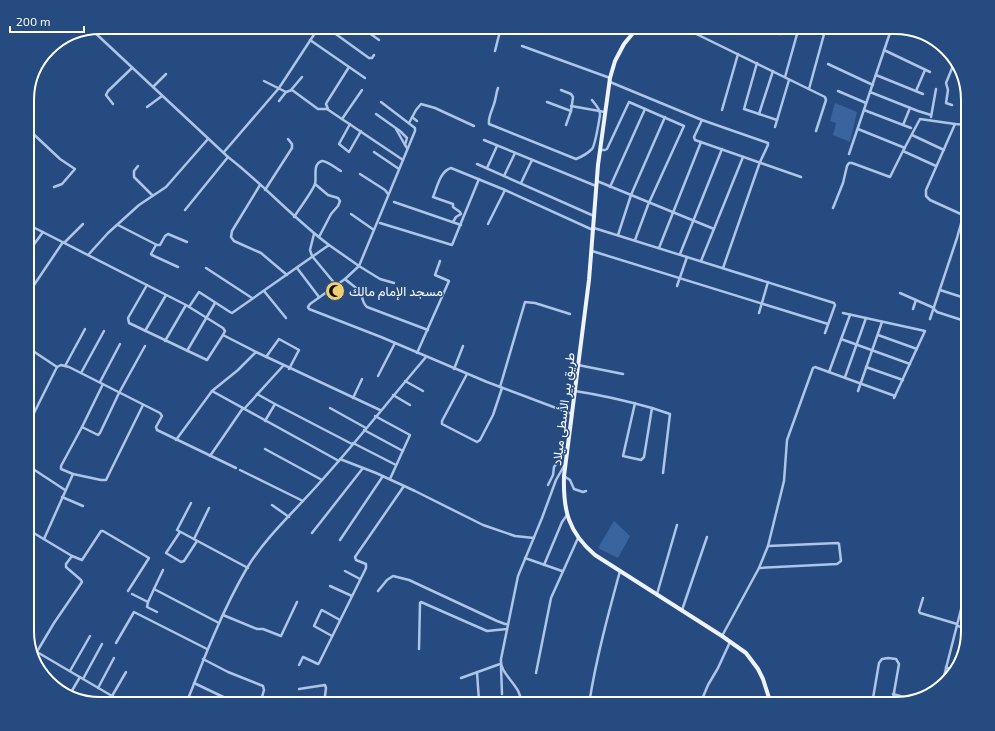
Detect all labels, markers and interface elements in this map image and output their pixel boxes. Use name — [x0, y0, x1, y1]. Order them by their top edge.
scale bar — [10, 8, 84, 34]
text: 200 m — [16, 14, 50, 28]
mosque icon: مسجد الإمام مالك — [324, 280, 346, 302]
place label: مسجد الإمام مالك — [349, 283, 443, 301]
street label: طريق بير الأسطى ميلاد — [548, 352, 579, 467]

